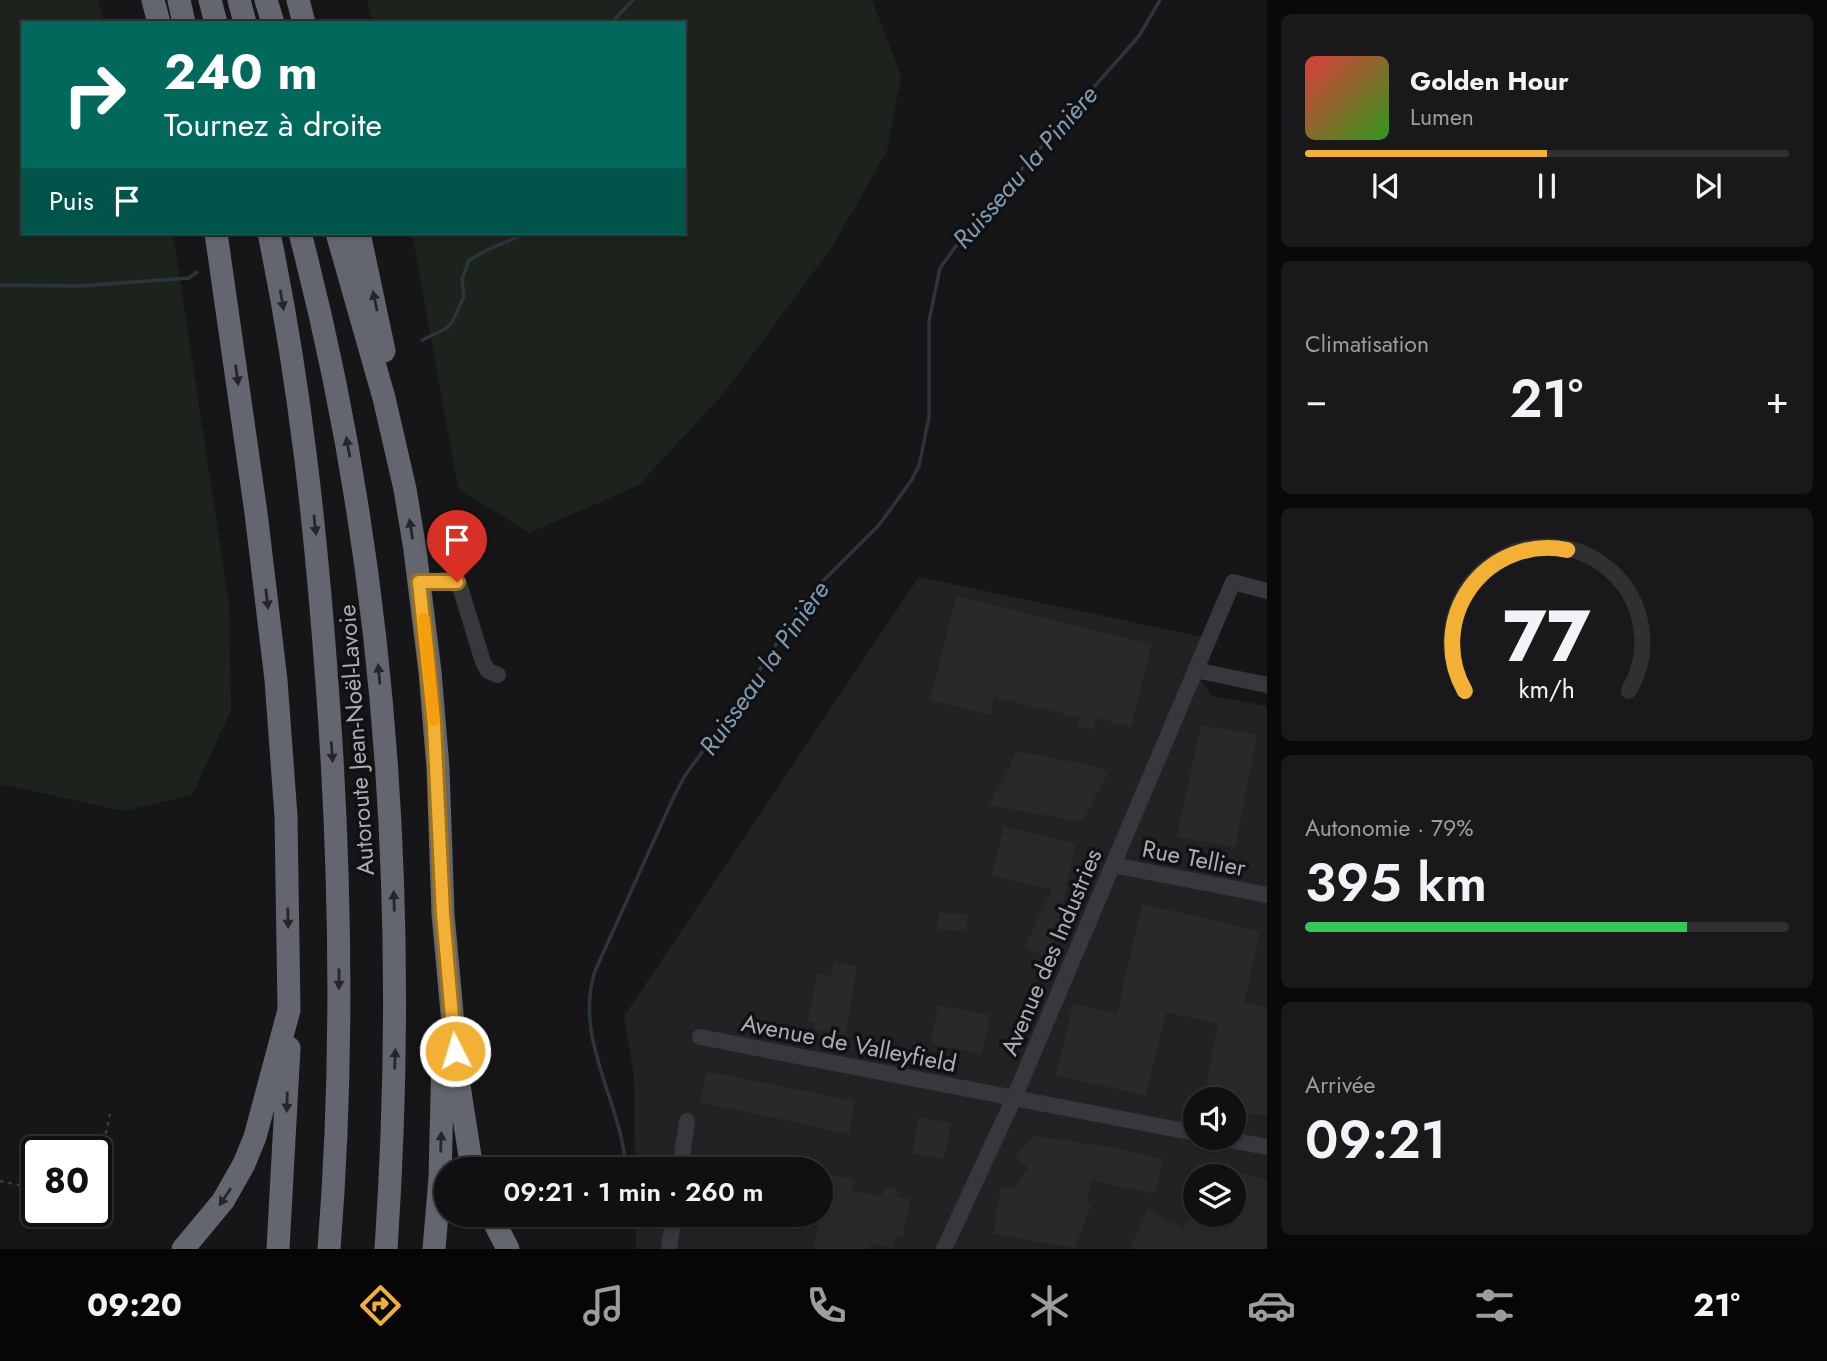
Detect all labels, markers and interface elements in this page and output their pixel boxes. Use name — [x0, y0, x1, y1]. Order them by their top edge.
text: 240 m — [164, 37, 318, 107]
icon: right — [49, 49, 140, 140]
text: Golden Hour — [1410, 62, 1569, 100]
water label: Ruisseau la Pinière — [943, 77, 1107, 257]
text: Lumen — [1410, 100, 1474, 134]
text: Tournez à droite — [164, 102, 382, 148]
icon: previous — [1367, 167, 1405, 205]
icon: pause — [1528, 167, 1566, 205]
icon: next — [1689, 167, 1727, 205]
text: Puis — [49, 182, 94, 220]
icon: arrive — [108, 182, 146, 220]
one-way arrow — [277, 289, 288, 311]
one-way arrow — [369, 290, 380, 312]
text: Climatisation — [1305, 327, 1429, 361]
text: 21° — [1510, 361, 1583, 437]
one-way arrow — [231, 364, 242, 386]
text: − — [1305, 372, 1327, 427]
text: + — [1766, 372, 1789, 427]
one-way arrow — [342, 436, 353, 458]
pin — [427, 510, 487, 582]
one-way arrow — [310, 514, 321, 536]
one-way arrow — [405, 518, 416, 540]
icon: arrive — [438, 521, 476, 559]
water label: Ruisseau la Pinière — [690, 573, 838, 763]
text: 77 — [1503, 583, 1591, 688]
one-way arrow — [261, 588, 272, 610]
street label: Autoroute Jean-Noël-Lavoie — [329, 603, 383, 877]
one-way arrow — [373, 663, 384, 685]
text: km/h — [1519, 670, 1575, 706]
one-way arrow — [327, 741, 338, 763]
text: Autonomie · 79% — [1305, 811, 1474, 845]
street label: Rue Tellier — [1139, 831, 1249, 885]
street label: Avenue des Industries — [992, 843, 1110, 1061]
text: 395 km — [1305, 845, 1487, 921]
one-way arrow — [388, 890, 399, 912]
one-way arrow — [282, 908, 294, 930]
one-way arrow — [333, 968, 345, 990]
street label: Avenue de Valleyfield — [738, 1005, 960, 1081]
position arrow — [418, 1014, 492, 1088]
one-way arrow — [390, 1047, 401, 1069]
text: Arrivée — [1305, 1068, 1375, 1102]
map controls — [1183, 1087, 1246, 1227]
button: sound — [1183, 1087, 1246, 1150]
one-way arrow — [281, 1092, 292, 1114]
text: 09:21 — [1305, 1102, 1446, 1178]
one-way arrow — [436, 1130, 447, 1152]
speed limit sign: 80 — [21, 1136, 112, 1227]
button: layers — [1183, 1164, 1246, 1227]
text: 09:21 · 1 min · 260 m — [504, 1173, 763, 1211]
one-way arrow — [218, 1188, 232, 1206]
icon: directions — [356, 1281, 405, 1330]
icon: music — [579, 1281, 628, 1330]
icon: phone — [802, 1281, 851, 1330]
icon: climate — [1025, 1281, 1074, 1330]
icon: car — [1247, 1281, 1296, 1330]
icon: filters — [1470, 1281, 1519, 1330]
text: 09:20 — [87, 1282, 182, 1328]
text: 21° — [1693, 1282, 1740, 1328]

